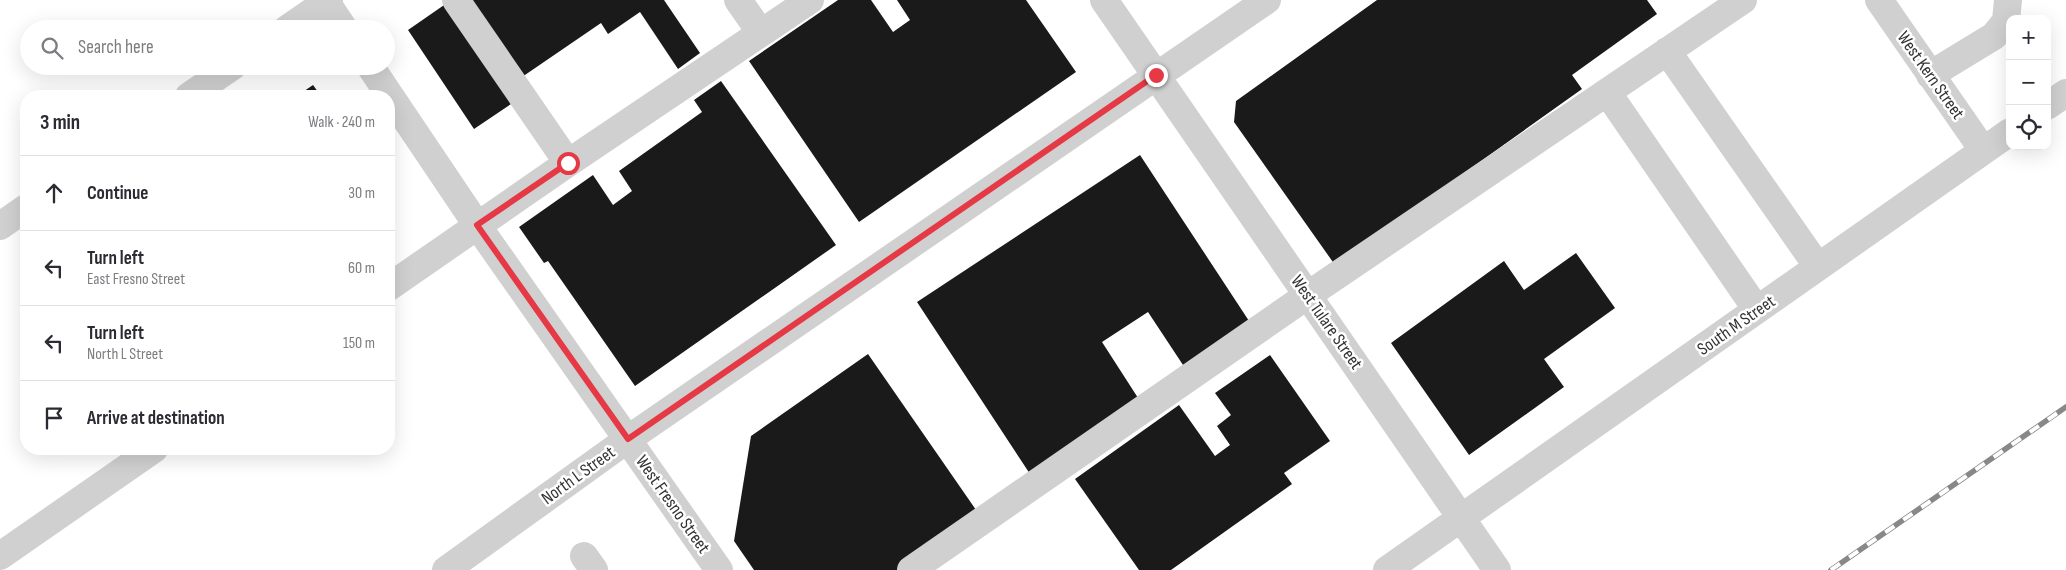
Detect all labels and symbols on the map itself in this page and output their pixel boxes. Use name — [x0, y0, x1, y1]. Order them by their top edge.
street label: West Kern Street — [1893, 27, 1969, 124]
route end — [1145, 64, 1168, 87]
route start — [557, 152, 580, 175]
street label: West Tulare Street — [1286, 271, 1367, 374]
street label: South M Street — [1693, 291, 1780, 360]
street label: North L Street — [537, 441, 619, 509]
street label: West Fresno Street — [631, 451, 714, 558]

